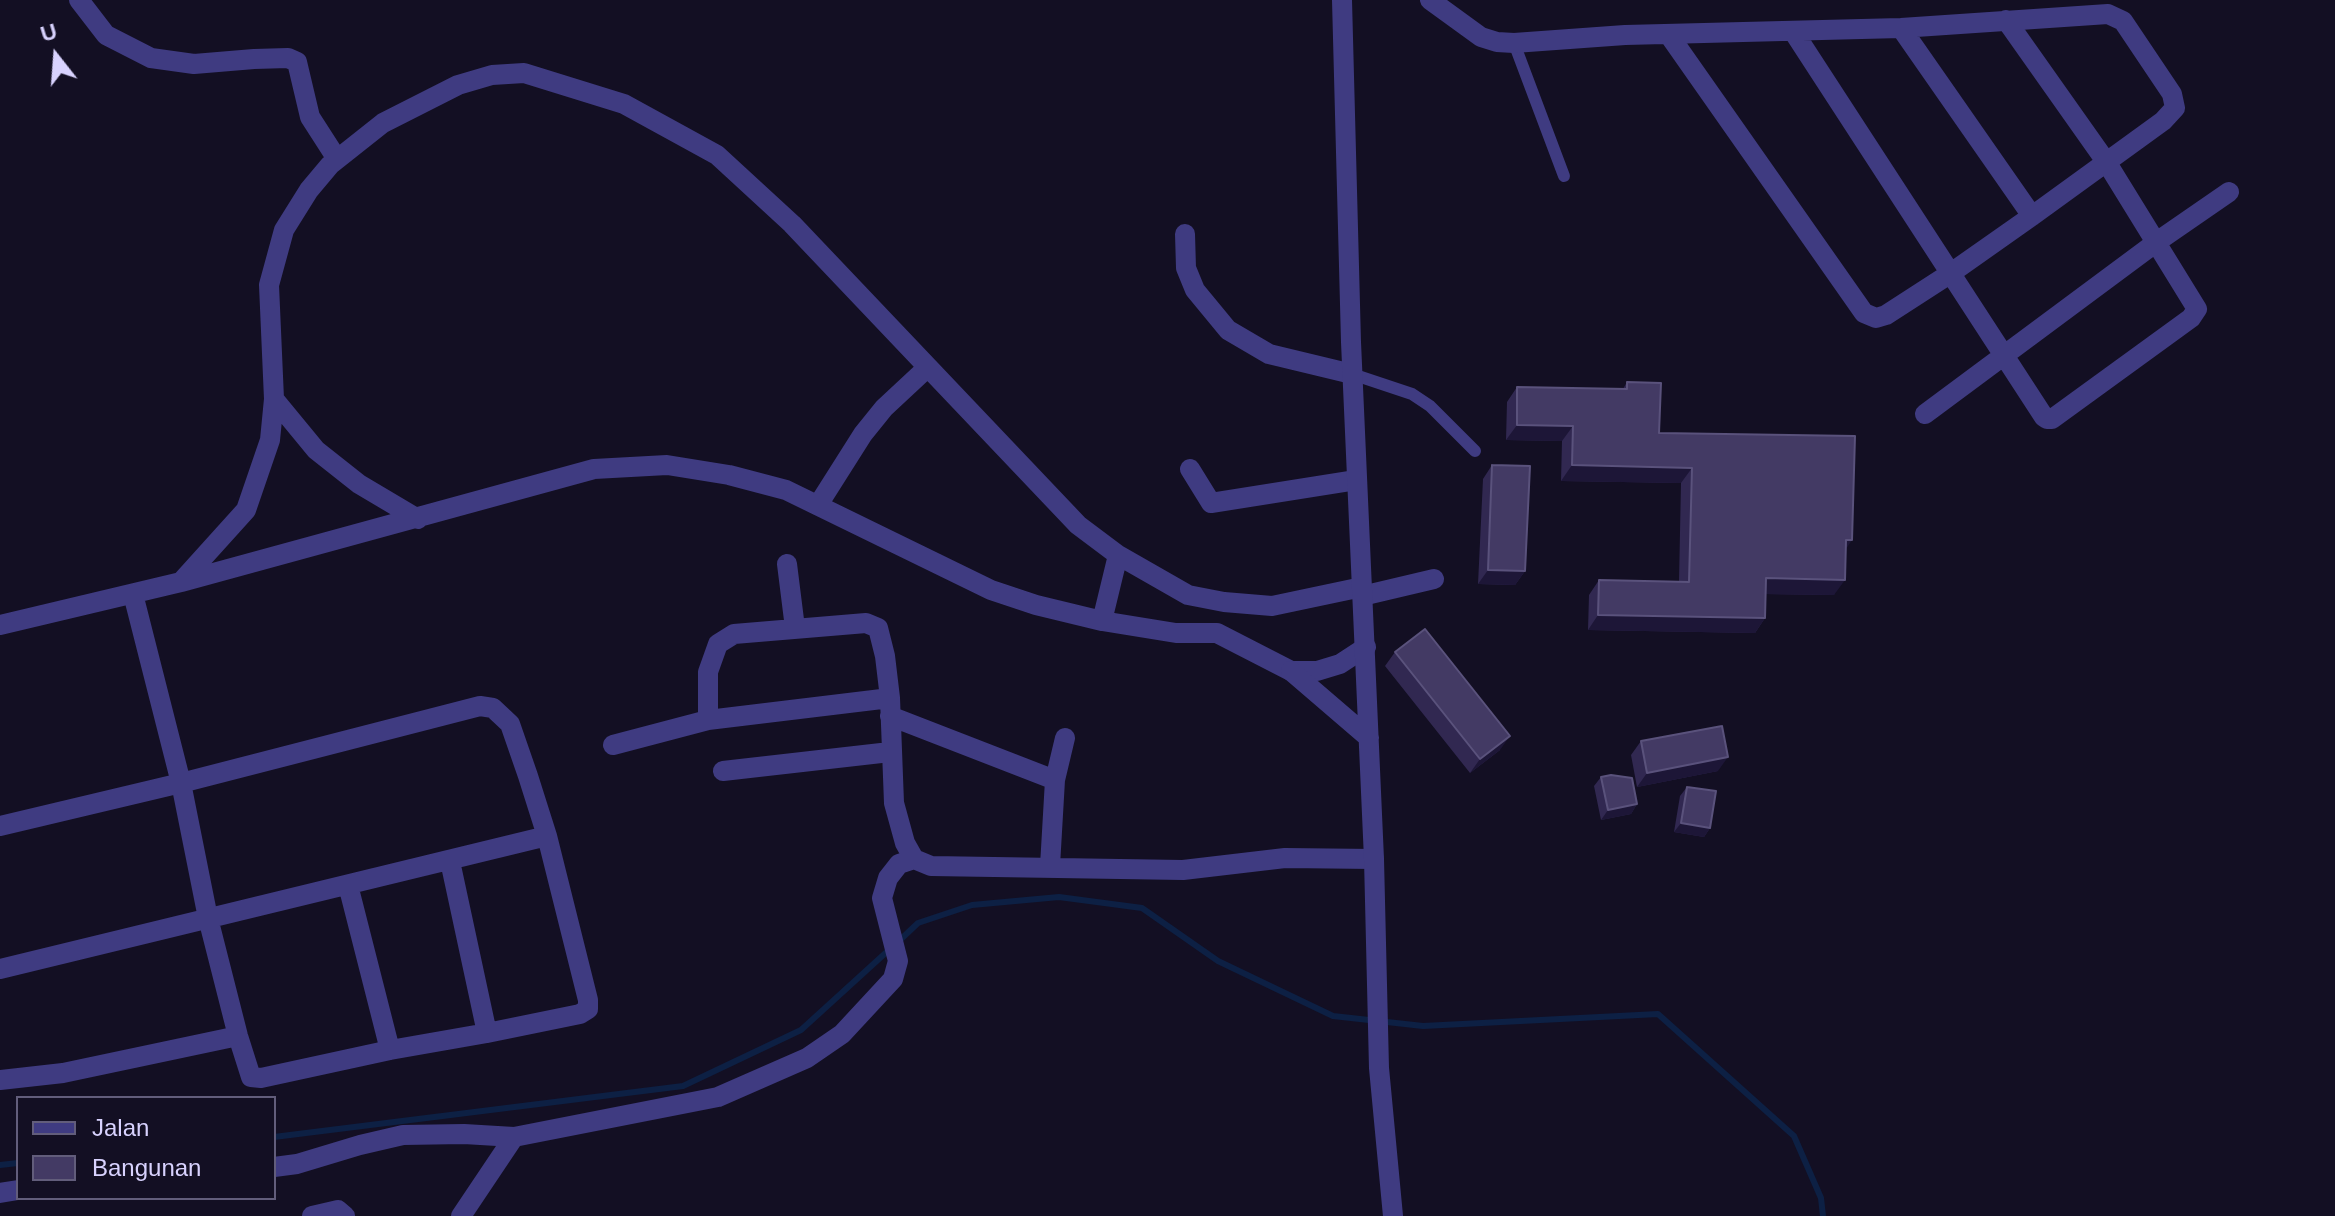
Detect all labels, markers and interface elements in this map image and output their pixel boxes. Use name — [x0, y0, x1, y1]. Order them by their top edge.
north arrow — [16, 16, 96, 96]
text: U — [38, 18, 60, 47]
legend — [16, 1096, 276, 1200]
text: Jalan — [92, 1114, 149, 1141]
text: Bangunan — [92, 1154, 201, 1181]

